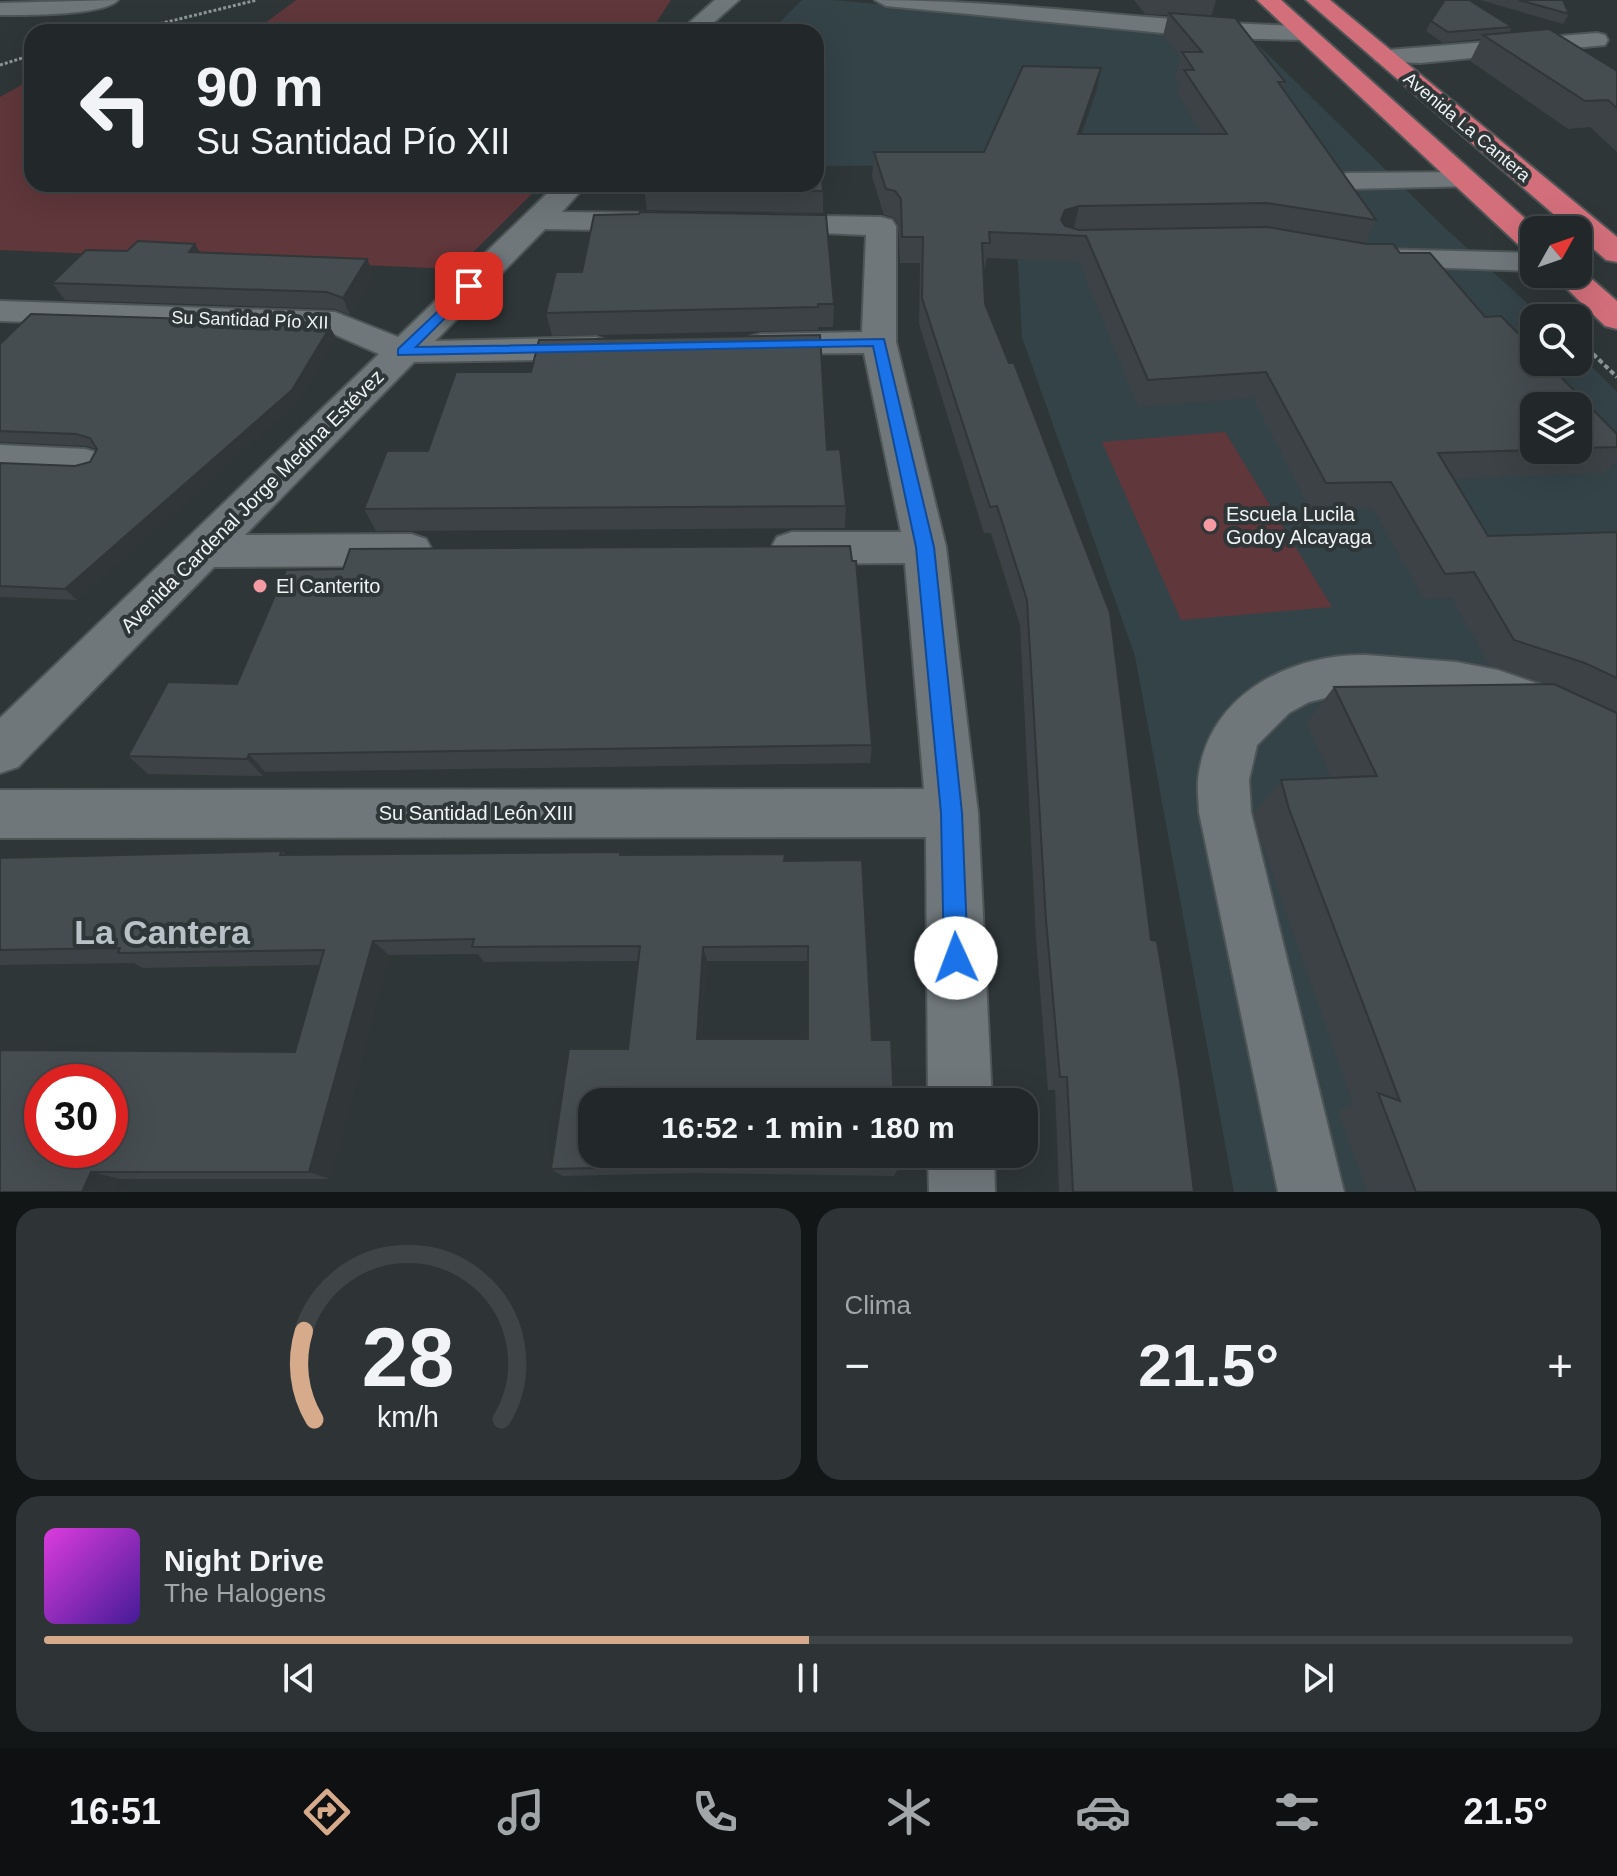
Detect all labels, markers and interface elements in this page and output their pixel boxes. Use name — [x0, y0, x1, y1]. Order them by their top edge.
text: 90 m — [196, 55, 324, 118]
icon: left — [64, 56, 168, 160]
street label: Avenida La Cantera — [1400, 68, 1535, 186]
text: Su Santidad Pío XII — [196, 121, 510, 162]
north arrow — [1520, 216, 1592, 288]
map controls — [1520, 216, 1592, 464]
pin — [435, 252, 503, 320]
icon: arrive — [447, 264, 491, 308]
button: search — [1520, 304, 1592, 376]
street label: Su Santidad Pío XII — [171, 307, 329, 333]
street label: Avenida Cardenal Jorge Medina Estévez — [116, 365, 388, 637]
button: layers — [1520, 392, 1592, 464]
place label: Escuela Lucila Godoy Alcayaga — [1226, 503, 1373, 548]
marker: Escuela Lucila Godoy Alcayaga — [1201, 516, 1219, 534]
place label: El Canterito — [276, 575, 381, 597]
marker: El Canterito — [251, 577, 269, 595]
street label: Su Santidad León XIII — [379, 802, 573, 824]
district label: La Cantera — [74, 913, 251, 951]
position arrow — [914, 916, 998, 1000]
speed limit sign: 30 — [24, 1064, 128, 1168]
text: 16:52 · 1 min · 180 m — [661, 1111, 955, 1144]
text: Clima — [845, 1290, 911, 1320]
text: 28 — [362, 1311, 455, 1404]
text: 21.5° — [1138, 1332, 1279, 1399]
text: − — [845, 1341, 870, 1390]
text: + — [1547, 1341, 1573, 1390]
text: km/h — [377, 1401, 439, 1433]
text: Night Drive — [164, 1544, 324, 1577]
text: The Halogens — [164, 1578, 326, 1608]
icon: previous — [277, 1656, 321, 1700]
icon: pause — [786, 1656, 830, 1700]
icon: next — [1296, 1656, 1340, 1700]
icon: directions — [299, 1784, 355, 1840]
icon: music — [493, 1784, 549, 1840]
icon: phone — [687, 1784, 743, 1840]
icon: climate — [881, 1784, 937, 1840]
icon: car — [1075, 1784, 1131, 1840]
icon: filters — [1269, 1784, 1325, 1840]
text: 16:51 — [69, 1791, 161, 1832]
text: 21.5° — [1463, 1791, 1548, 1832]

